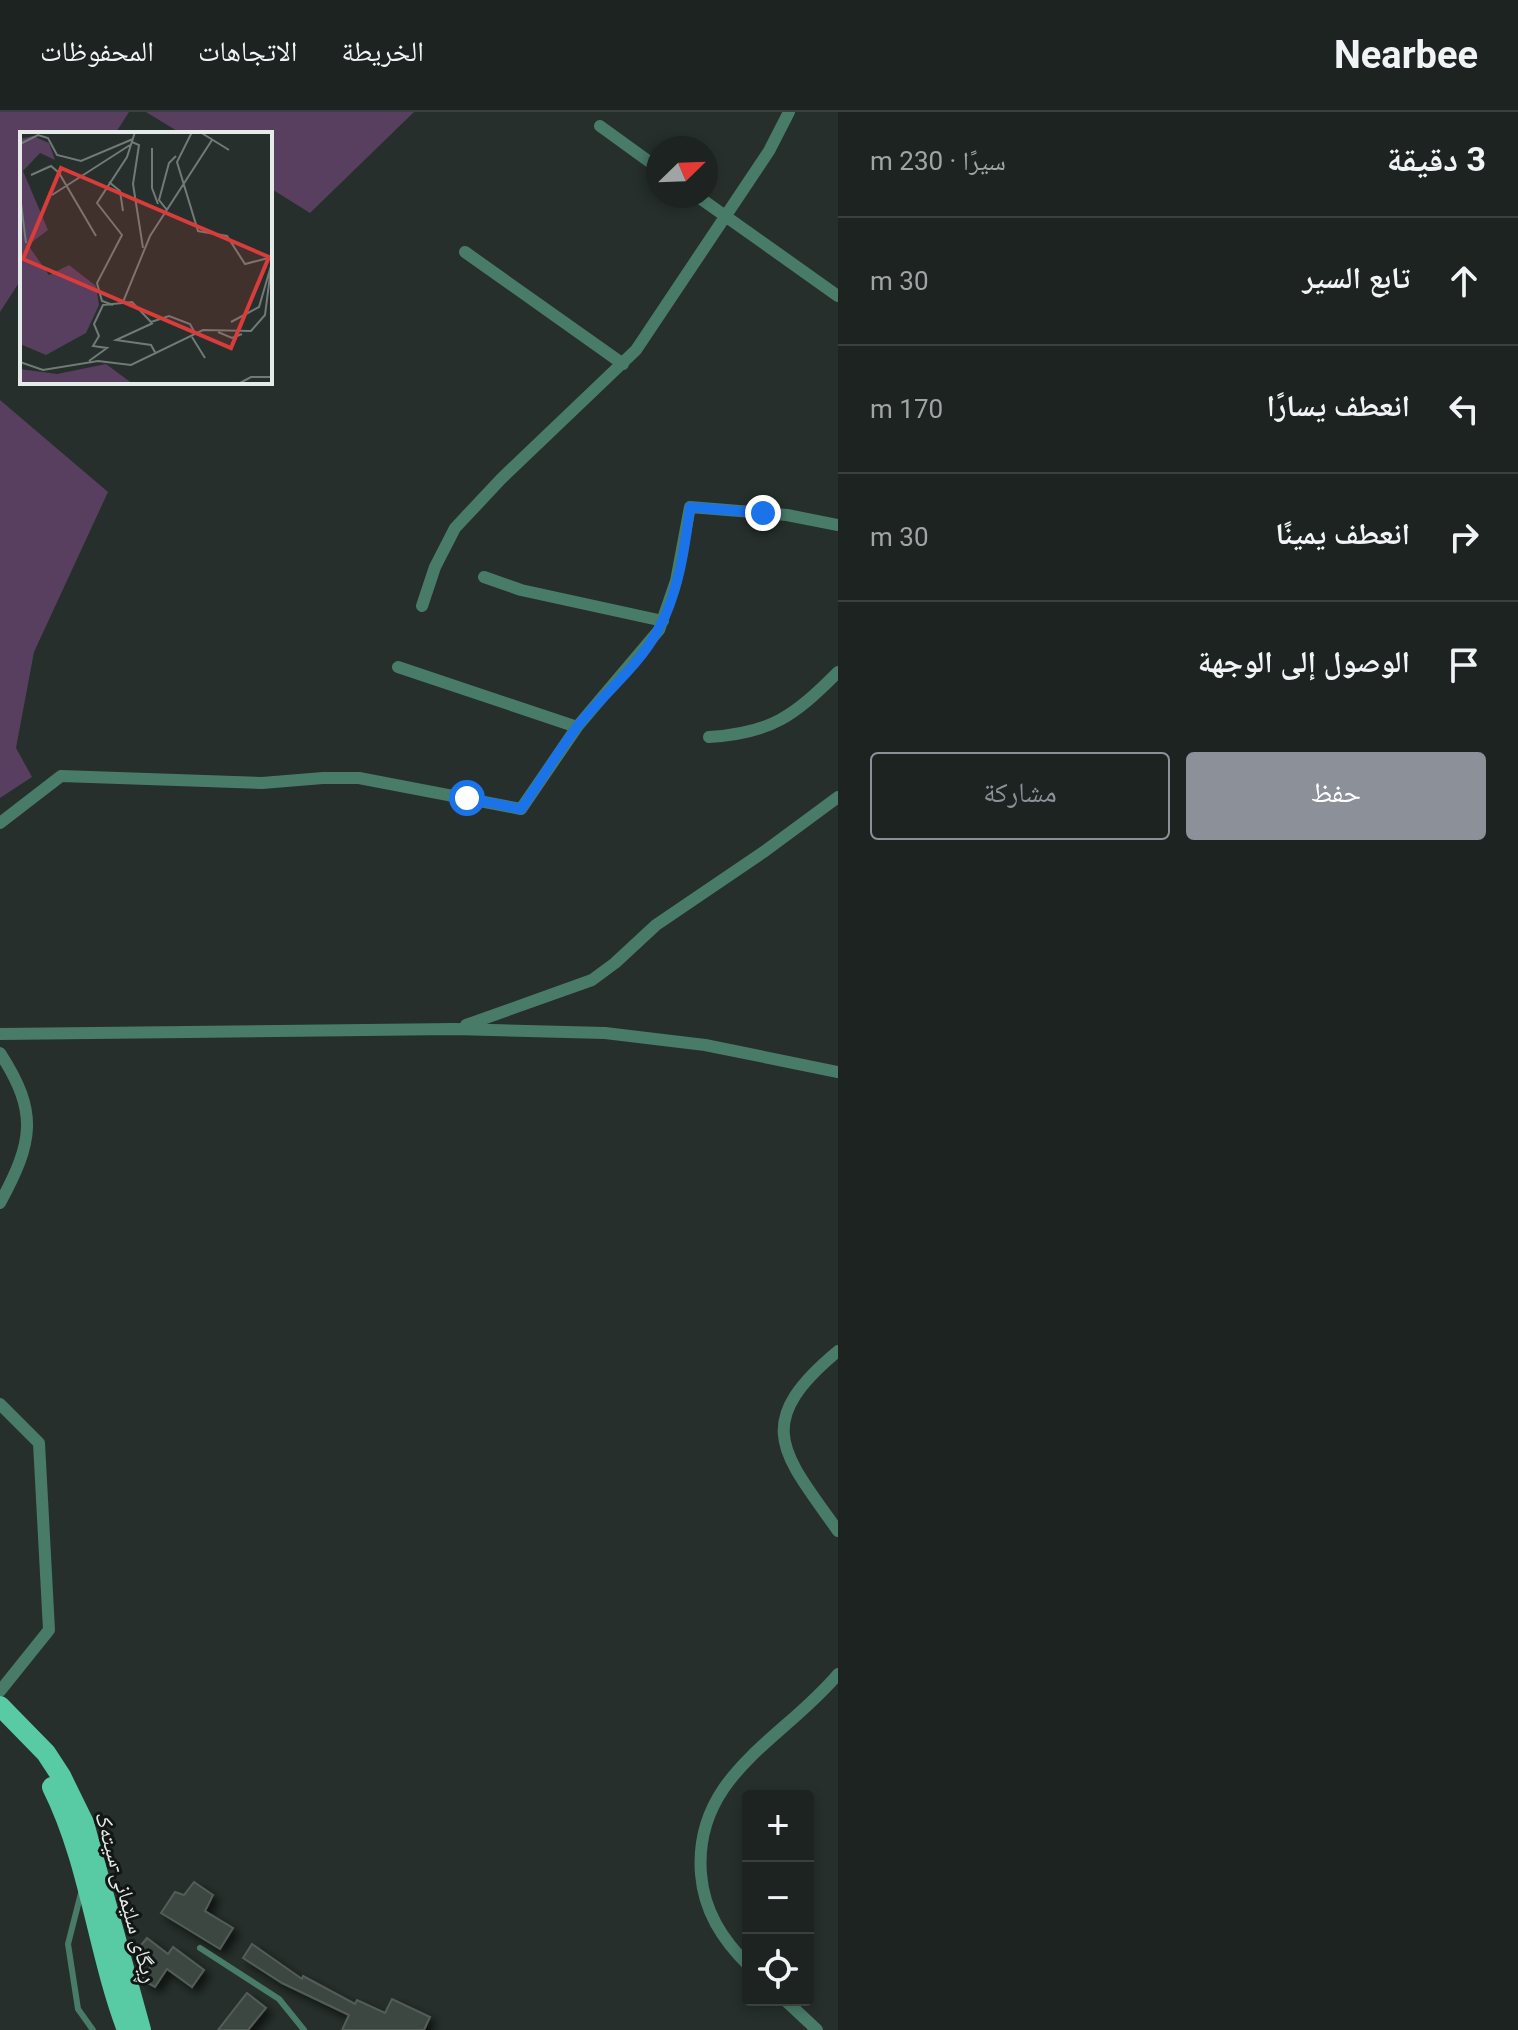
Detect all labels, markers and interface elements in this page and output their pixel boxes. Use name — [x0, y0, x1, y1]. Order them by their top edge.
text: Nearbee — [1334, 33, 1478, 77]
text: المحفوظات — [40, 35, 154, 68]
text: الاتجاهات — [198, 35, 297, 68]
text: الخريطة — [341, 35, 424, 68]
inset map — [20, 132, 272, 384]
north arrow — [646, 136, 718, 208]
text: 3 دقيقة — [1387, 139, 1486, 179]
text: سيرًا · 230 m — [870, 146, 1006, 176]
icon: ahead — [1442, 259, 1486, 303]
text: تابع السير — [1302, 260, 1410, 295]
text: 30 m — [870, 266, 929, 296]
icon: left — [1442, 387, 1486, 431]
text: انعطف يسارًا — [1267, 388, 1410, 423]
text: 170 m — [870, 394, 943, 424]
route end — [745, 495, 781, 531]
icon: right — [1442, 515, 1486, 559]
text: انعطف يمينًا — [1275, 516, 1410, 551]
text: 30 m — [870, 522, 929, 552]
icon: arrive — [1442, 643, 1486, 687]
text: الوصول إلى الوجهة — [1198, 644, 1410, 679]
button: مشاركة — [870, 752, 1170, 840]
button: حفظ — [1186, 752, 1486, 840]
route start — [449, 780, 485, 816]
map controls — [742, 1790, 814, 2006]
button: + — [742, 1790, 814, 1862]
street label: ڕیگای سلێمانی-سیتەک — [86, 1809, 163, 1987]
button: − — [742, 1862, 814, 1934]
button: locate — [742, 1934, 814, 2006]

